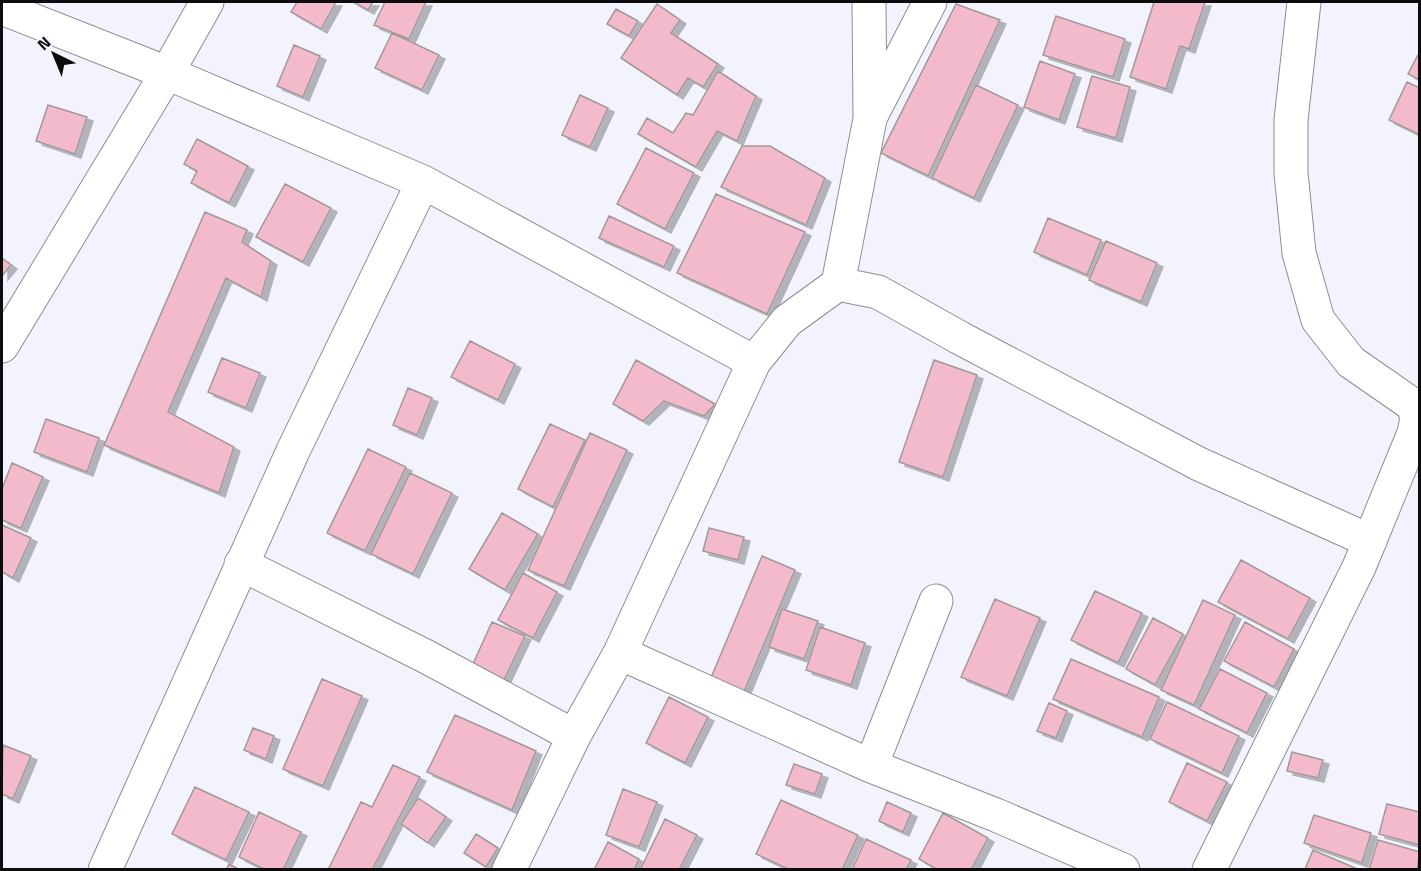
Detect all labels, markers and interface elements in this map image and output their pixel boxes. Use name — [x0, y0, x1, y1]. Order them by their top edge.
north arrow — [24, 24, 84, 84]
text: N — [32, 30, 56, 56]

